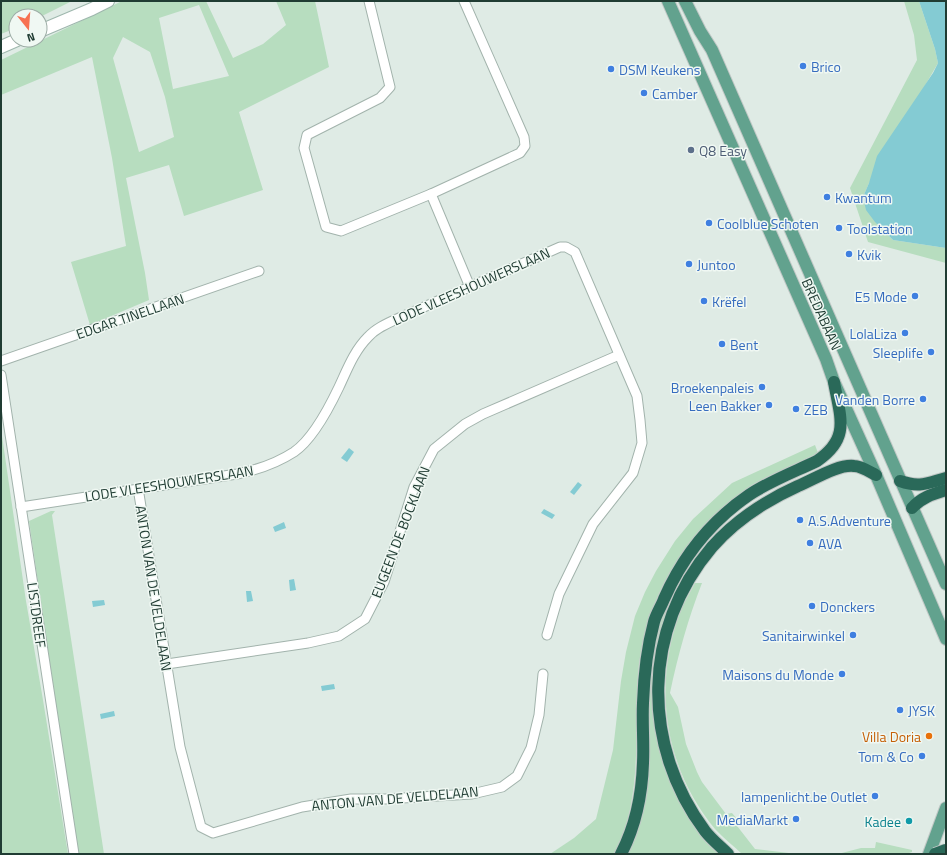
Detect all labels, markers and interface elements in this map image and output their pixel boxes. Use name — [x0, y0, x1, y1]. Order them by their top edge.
north arrow — [8, 8, 48, 48]
text: N — [25, 29, 37, 46]
place label: Brico — [811, 56, 841, 77]
place label: DSM Keukens — [619, 59, 700, 80]
marker: Brico — [798, 61, 808, 71]
marker: DSM Keukens — [606, 64, 616, 74]
place label: Camber — [652, 83, 698, 104]
marker: Camber — [639, 88, 649, 98]
place label: Q8 Easy — [699, 140, 747, 161]
marker: Q8 Easy — [686, 145, 696, 155]
place label: Kwantum — [835, 187, 892, 208]
marker: Kwantum — [822, 192, 832, 202]
place label: Coolblue Schoten — [717, 213, 819, 234]
marker: Coolblue Schoten — [704, 218, 714, 228]
place label: Toolstation — [847, 218, 912, 239]
marker: Toolstation — [834, 223, 844, 233]
street label: LODE VLEESHOUWERSLAAN — [389, 242, 553, 330]
place label: Kvik — [857, 244, 881, 265]
marker: Kvik — [844, 249, 854, 259]
place label: Juntoo — [697, 254, 736, 275]
marker: Juntoo — [684, 259, 694, 269]
street label: BREDABAAN — [797, 275, 847, 353]
place label: E5 Mode — [855, 286, 907, 307]
street label: EDGAR TINELLAAN — [73, 288, 187, 344]
place label: Krëfel — [712, 291, 747, 312]
marker: E5 Mode — [910, 291, 920, 301]
marker: Krëfel — [699, 296, 709, 306]
place label: LolaLiza — [850, 323, 897, 344]
marker: LolaLiza — [900, 328, 910, 338]
place label: Bent — [730, 334, 758, 355]
marker: Bent — [717, 339, 727, 349]
place label: Sleeplife — [873, 342, 923, 363]
marker: Sleeplife — [926, 347, 936, 357]
place label: Broekenpaleis — [671, 377, 754, 398]
marker: Broekenpaleis — [757, 382, 767, 392]
place label: Vanden Borre — [835, 389, 915, 410]
marker: Vanden Borre — [918, 394, 928, 404]
place label: Leen Bakker — [689, 395, 761, 416]
place label: ZEB — [804, 399, 828, 420]
marker: Leen Bakker — [764, 400, 774, 410]
marker: ZEB — [791, 404, 801, 414]
street label: LODE VLEESHOUWERSLAAN — [83, 459, 255, 507]
street label: EUGEEN DE BOCKLAAN — [365, 463, 435, 601]
street label: ANTON VAN DE VELDELAAN — [131, 504, 177, 672]
place label: A.S.Adventure — [808, 510, 891, 531]
marker: A.S.Adventure — [795, 515, 805, 525]
place label: AVA — [818, 533, 843, 554]
marker: AVA — [805, 538, 815, 548]
street label: LISTDREEF — [22, 581, 52, 649]
place label: Donckers — [820, 596, 875, 617]
marker: Donckers — [807, 601, 817, 611]
place label: Sanitairwinkel — [762, 625, 845, 646]
marker: Sanitairwinkel — [848, 630, 858, 640]
place label: Maisons du Monde — [722, 664, 834, 685]
marker: Maisons du Monde — [837, 669, 847, 679]
place label: JYSK — [908, 700, 935, 721]
marker: JYSK — [895, 705, 905, 715]
place label: Villa Doria — [862, 726, 921, 747]
marker: Villa Doria — [924, 731, 934, 741]
place label: Tom & Co — [858, 746, 914, 767]
marker: Tom & Co — [917, 751, 927, 761]
street label: ANTON VAN DE VELDELAAN — [311, 780, 479, 816]
place label: lampenlicht.be Outlet — [741, 786, 867, 807]
marker: lampenlicht.be Outlet — [870, 791, 880, 801]
place label: MediaMarkt — [717, 809, 788, 830]
place label: Kadee — [864, 811, 901, 832]
marker: MediaMarkt — [791, 814, 801, 824]
marker: Kadee — [904, 816, 914, 826]

